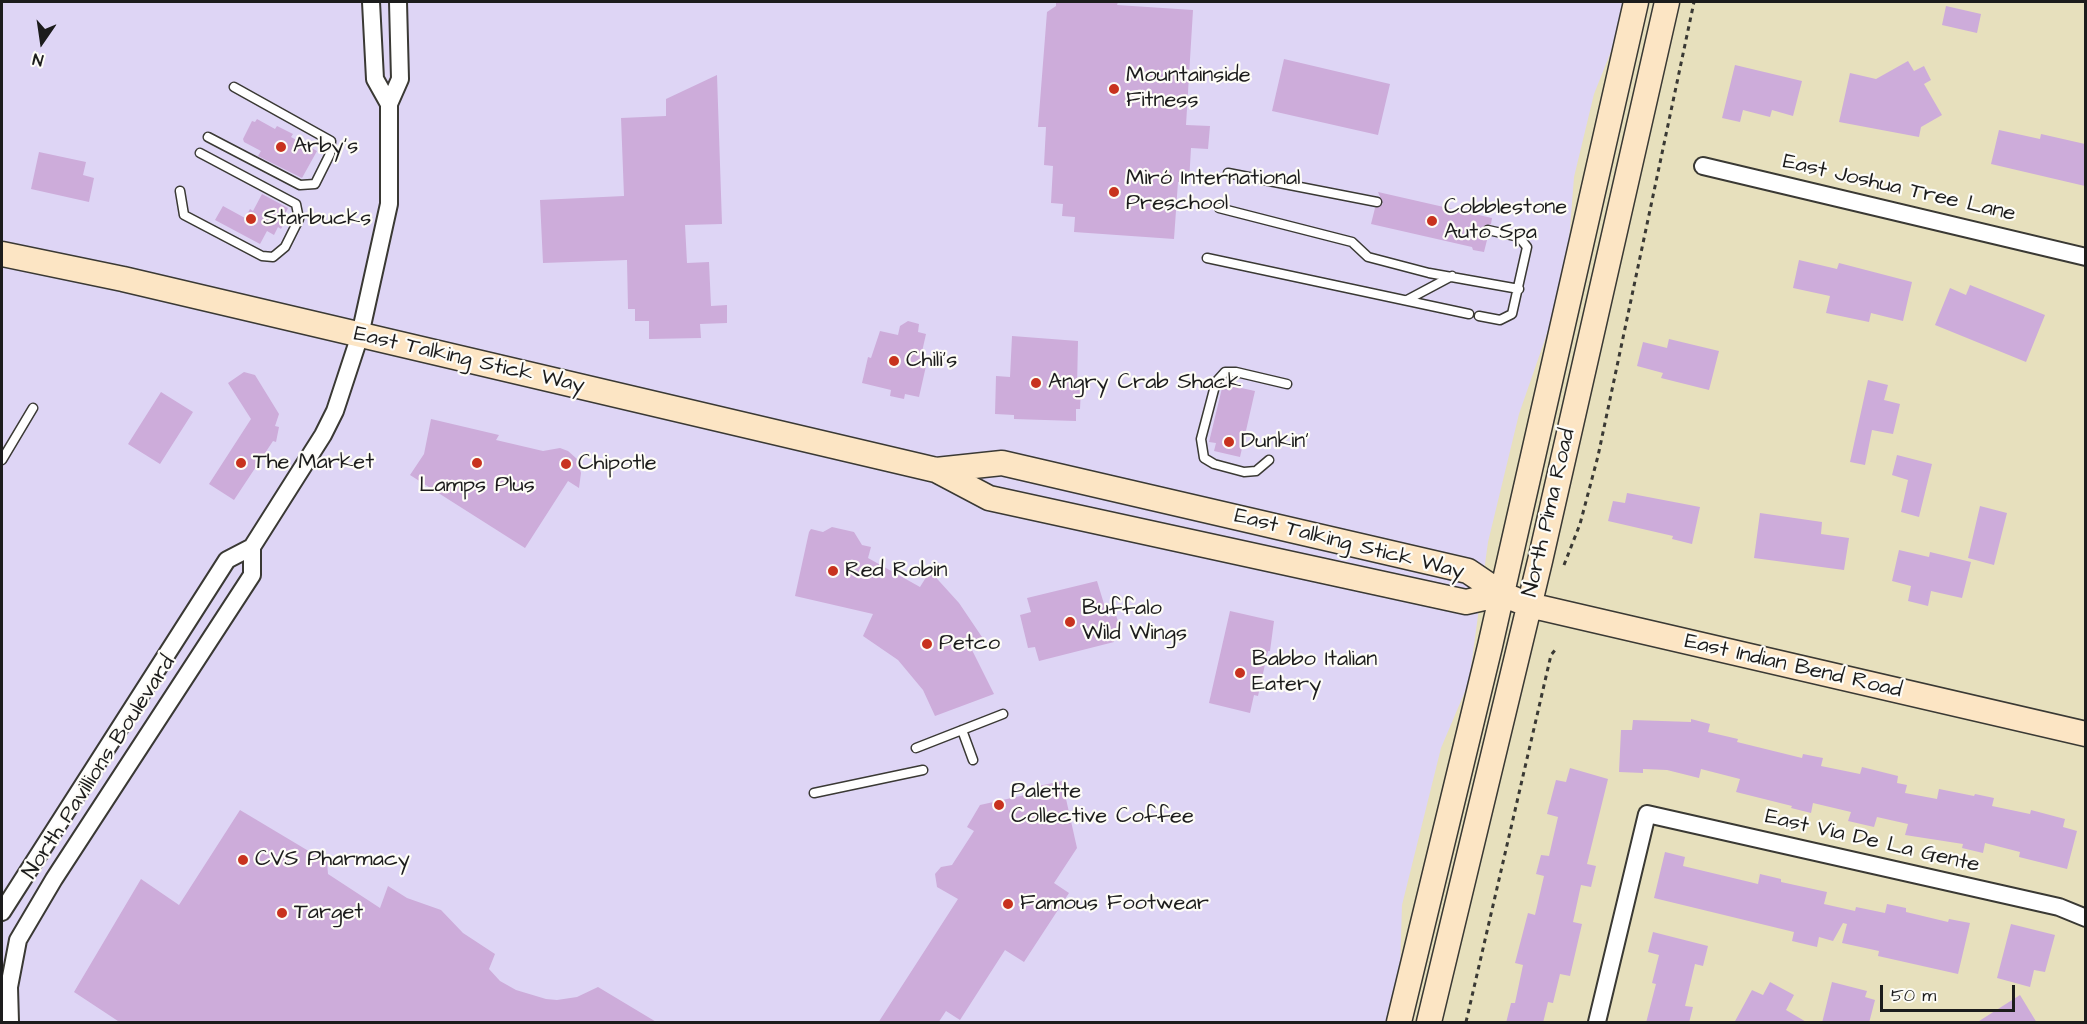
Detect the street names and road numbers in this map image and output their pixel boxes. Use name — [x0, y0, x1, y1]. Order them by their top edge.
street label: East Joshua Tree Lane — [1780, 149, 2018, 229]
street label: East Talking Stick Way — [351, 322, 587, 400]
street label: North Pima Road — [1518, 426, 1582, 600]
street label: East Talking Stick Way — [1231, 504, 1467, 586]
street label: East Indian Bend Road — [1682, 629, 1904, 705]
street label: North Pavillions Boulevard — [18, 651, 182, 885]
street label: East Via De La Gente — [1762, 804, 1982, 880]

